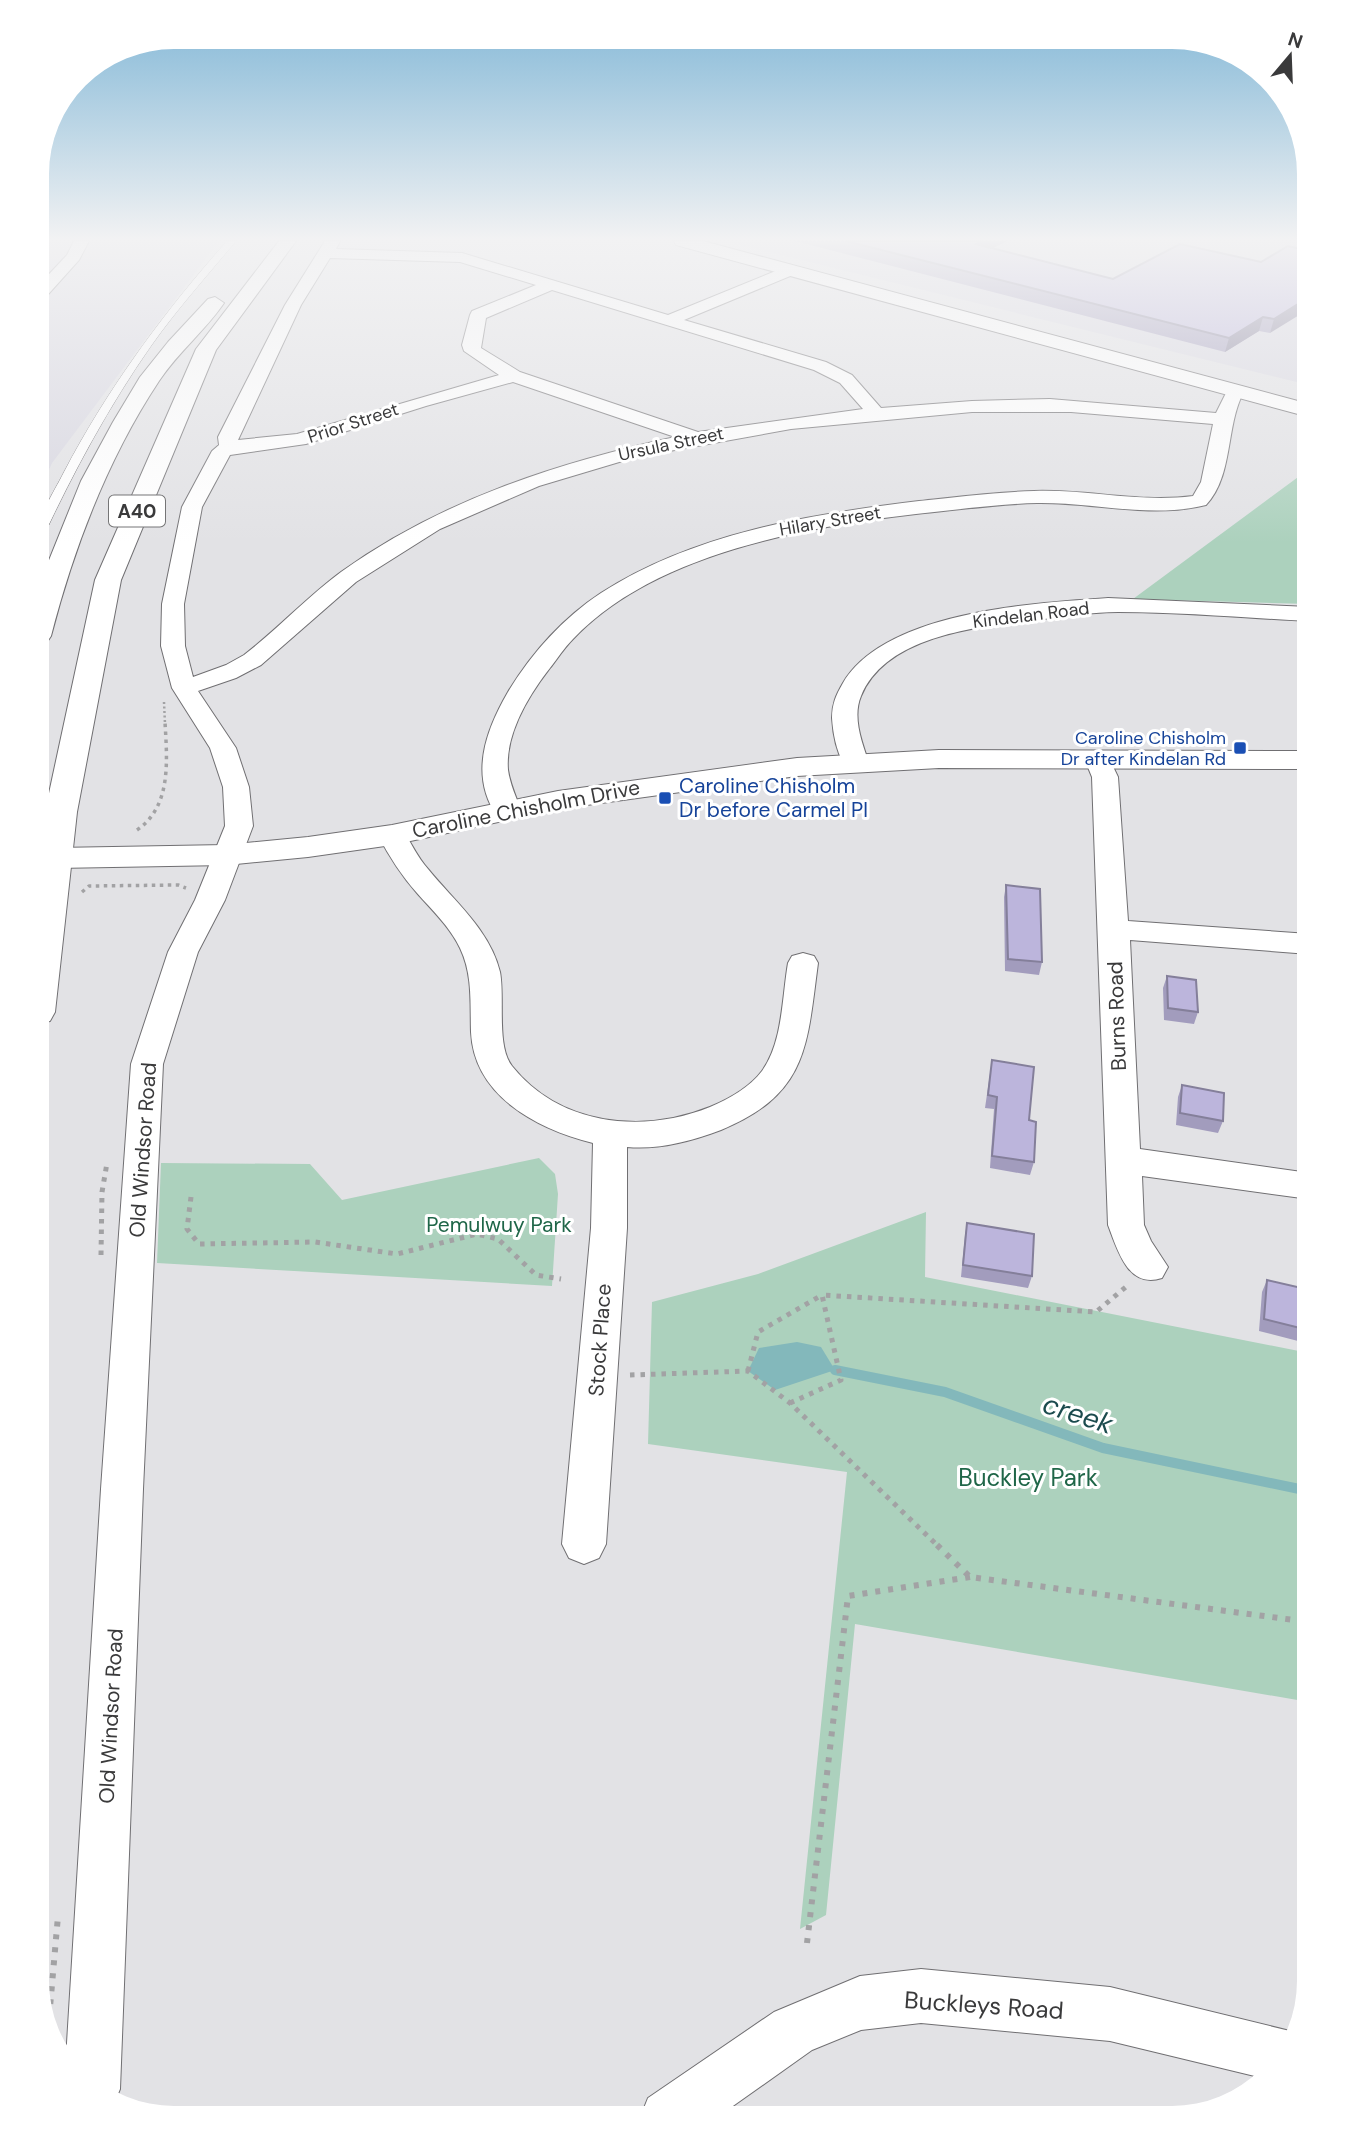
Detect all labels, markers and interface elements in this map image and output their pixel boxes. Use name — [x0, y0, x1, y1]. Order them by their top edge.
north arrow — [1255, 21, 1325, 91]
text: N — [1285, 26, 1306, 54]
street label: Prior Street — [304, 397, 402, 449]
street label: Ursula Street — [616, 421, 726, 467]
road number: A40 — [109, 496, 165, 526]
street label: Hilary Street — [777, 500, 883, 542]
street label: Kindelan Road — [971, 596, 1091, 634]
place label: Caroline Chisholm Dr after Kindelan Rd — [1061, 726, 1226, 771]
marker: Caroline Chisholm Dr after Kindelan Rd — [1232, 740, 1248, 756]
place label: Caroline Chisholm Dr before Carmel Pl — [679, 772, 868, 824]
street label: Caroline Chisholm Drive — [410, 773, 642, 845]
marker: Caroline Chisholm Dr before Carmel Pl — [657, 790, 673, 806]
street label: Burns Road — [1101, 961, 1133, 1071]
street label: Old Windsor Road — [123, 1061, 163, 1239]
park label: Pemulwuy Park — [426, 1211, 572, 1239]
street label: Stock Place — [582, 1283, 618, 1397]
water label: creek — [1038, 1385, 1119, 1443]
park label: Buckley Park — [958, 1462, 1098, 1493]
street label: Old Windsor Road — [92, 1628, 130, 1804]
street label: Buckleys Road — [903, 1984, 1065, 2026]

